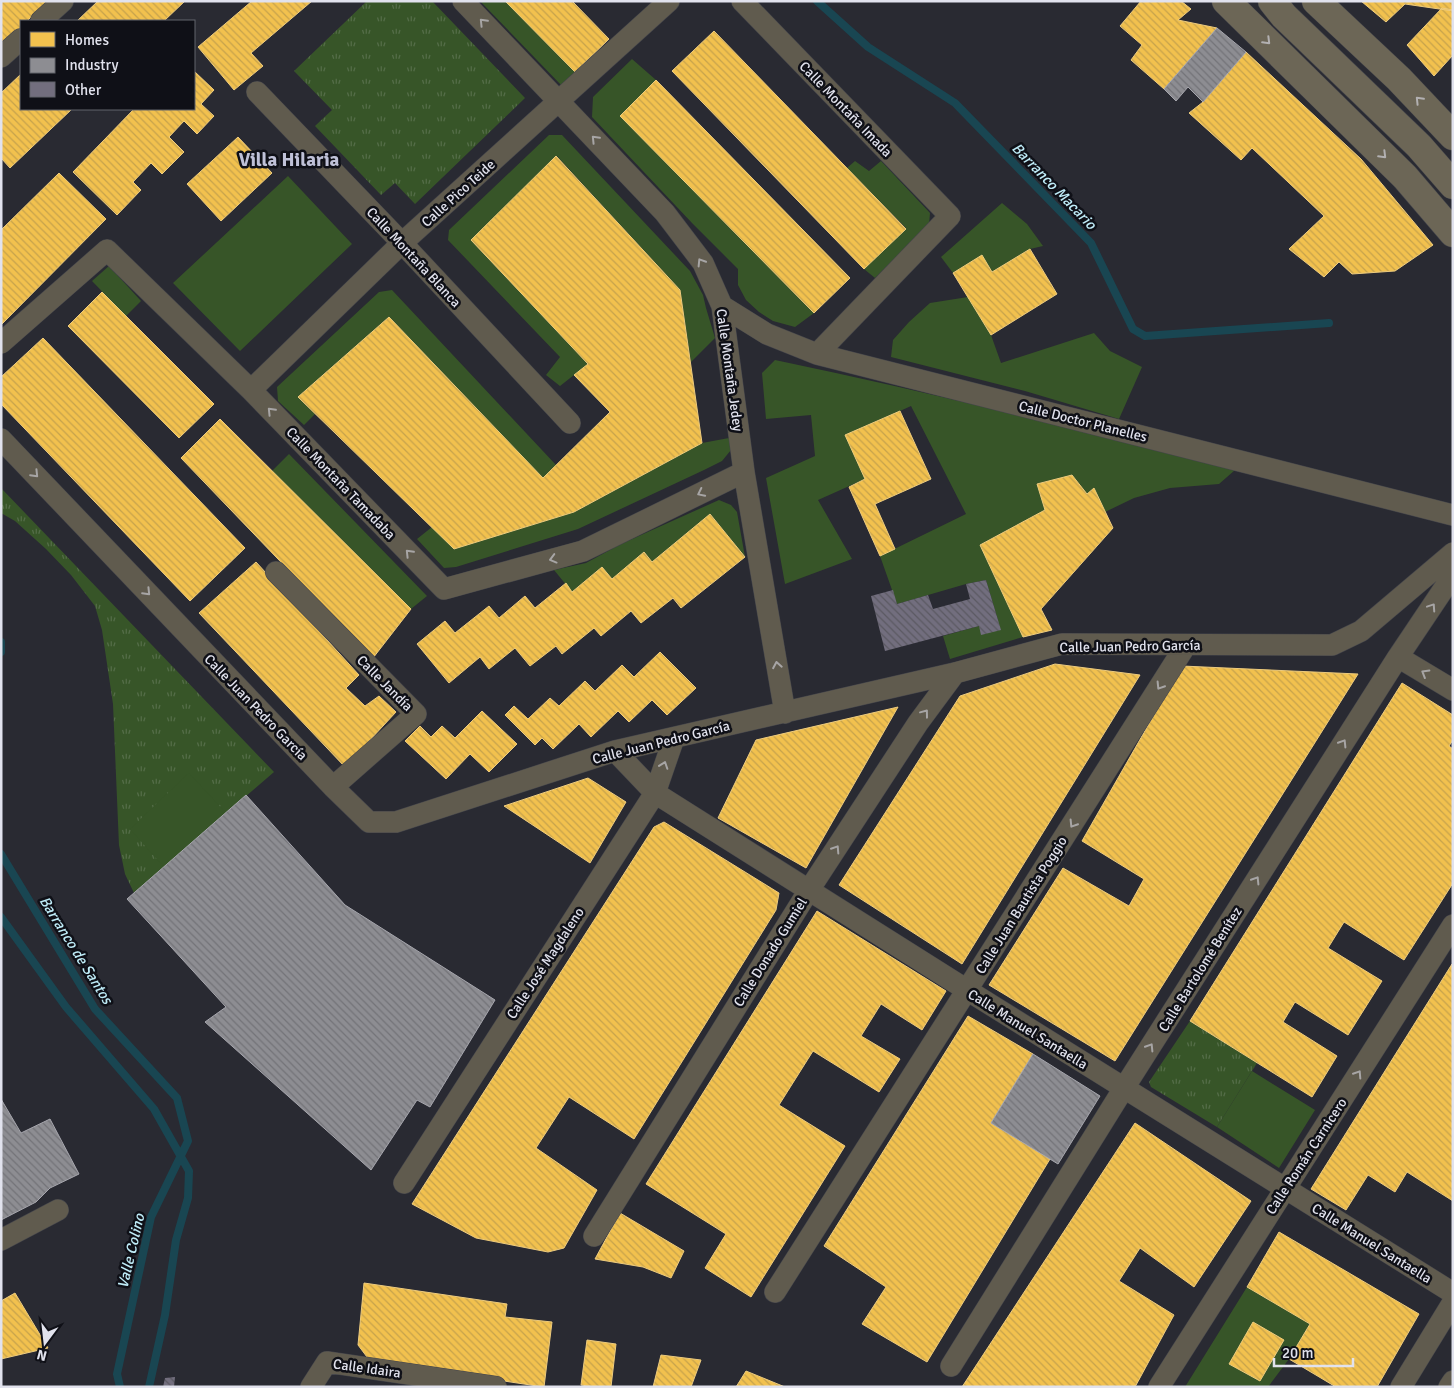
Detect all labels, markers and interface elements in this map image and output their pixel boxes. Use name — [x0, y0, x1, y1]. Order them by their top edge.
one-way arrow — [480, 19, 489, 28]
legend — [20, 20, 195, 110]
text: Homes — [65, 31, 109, 49]
one-way arrow — [1261, 36, 1270, 45]
text: Industry — [65, 56, 118, 74]
street label: Calle Montaña Imada — [796, 58, 896, 161]
text: Other — [65, 81, 102, 99]
one-way arrow — [1416, 97, 1425, 106]
one-way arrow — [592, 136, 601, 145]
water label: Barranco Macario — [1008, 139, 1101, 234]
district label: Villa Hilaria — [239, 148, 340, 172]
one-way arrow — [1377, 149, 1386, 158]
street label: Calle Pico Teide — [418, 156, 499, 231]
street label: Calle Montaña Blanca — [363, 204, 464, 311]
one-way arrow — [698, 259, 708, 268]
street label: Calle Montaña Jedey — [712, 308, 747, 433]
street label: Calle Doctor Planelles — [1017, 397, 1149, 446]
one-way arrow — [268, 408, 277, 417]
street label: Calle Montaña Tamadaba — [283, 424, 399, 543]
one-way arrow — [29, 469, 38, 478]
one-way arrow — [697, 487, 706, 497]
one-way arrow — [406, 550, 415, 559]
one-way arrow — [548, 553, 557, 564]
one-way arrow — [141, 586, 150, 595]
one-way arrow — [1425, 603, 1435, 612]
street label: Calle Juan Pedro García — [1059, 637, 1201, 656]
street label: Calle Juan Pedro García — [201, 651, 311, 764]
street label: Calle Jandía — [353, 652, 416, 715]
one-way arrow — [772, 660, 782, 669]
one-way arrow — [1422, 670, 1431, 680]
one-way arrow — [1157, 681, 1166, 690]
one-way arrow — [919, 709, 928, 719]
street label: Calle Juan Pedro García — [591, 717, 732, 768]
one-way arrow — [1337, 739, 1346, 749]
one-way arrow — [659, 762, 669, 770]
one-way arrow — [1069, 818, 1079, 827]
street label: Calle Juan Bautista Poggio — [972, 833, 1071, 977]
one-way arrow — [829, 846, 839, 855]
one-way arrow — [1250, 877, 1259, 886]
water label: Barranco de Santos — [36, 893, 117, 1008]
street label: Calle Donado Gumiel — [730, 895, 811, 1010]
street label: Calle José Magdaleno — [503, 904, 588, 1022]
street label: Calle Bartolomé Benítez — [1155, 904, 1246, 1035]
street label: Calle Manuel Santaella — [965, 986, 1091, 1073]
one-way arrow — [1144, 1043, 1154, 1052]
one-way arrow — [1352, 1070, 1361, 1080]
street label: Calle Román Carnicero — [1262, 1095, 1350, 1218]
street label: Calle Manuel Santaella — [1309, 1200, 1435, 1287]
water label: Valle Colino — [114, 1211, 149, 1290]
north arrow — [20, 1318, 70, 1368]
scale bar — [1274, 1336, 1353, 1368]
text: 20 m — [1282, 1344, 1313, 1362]
text: N — [35, 1346, 49, 1365]
street label: Calle Idaira — [332, 1355, 402, 1382]

